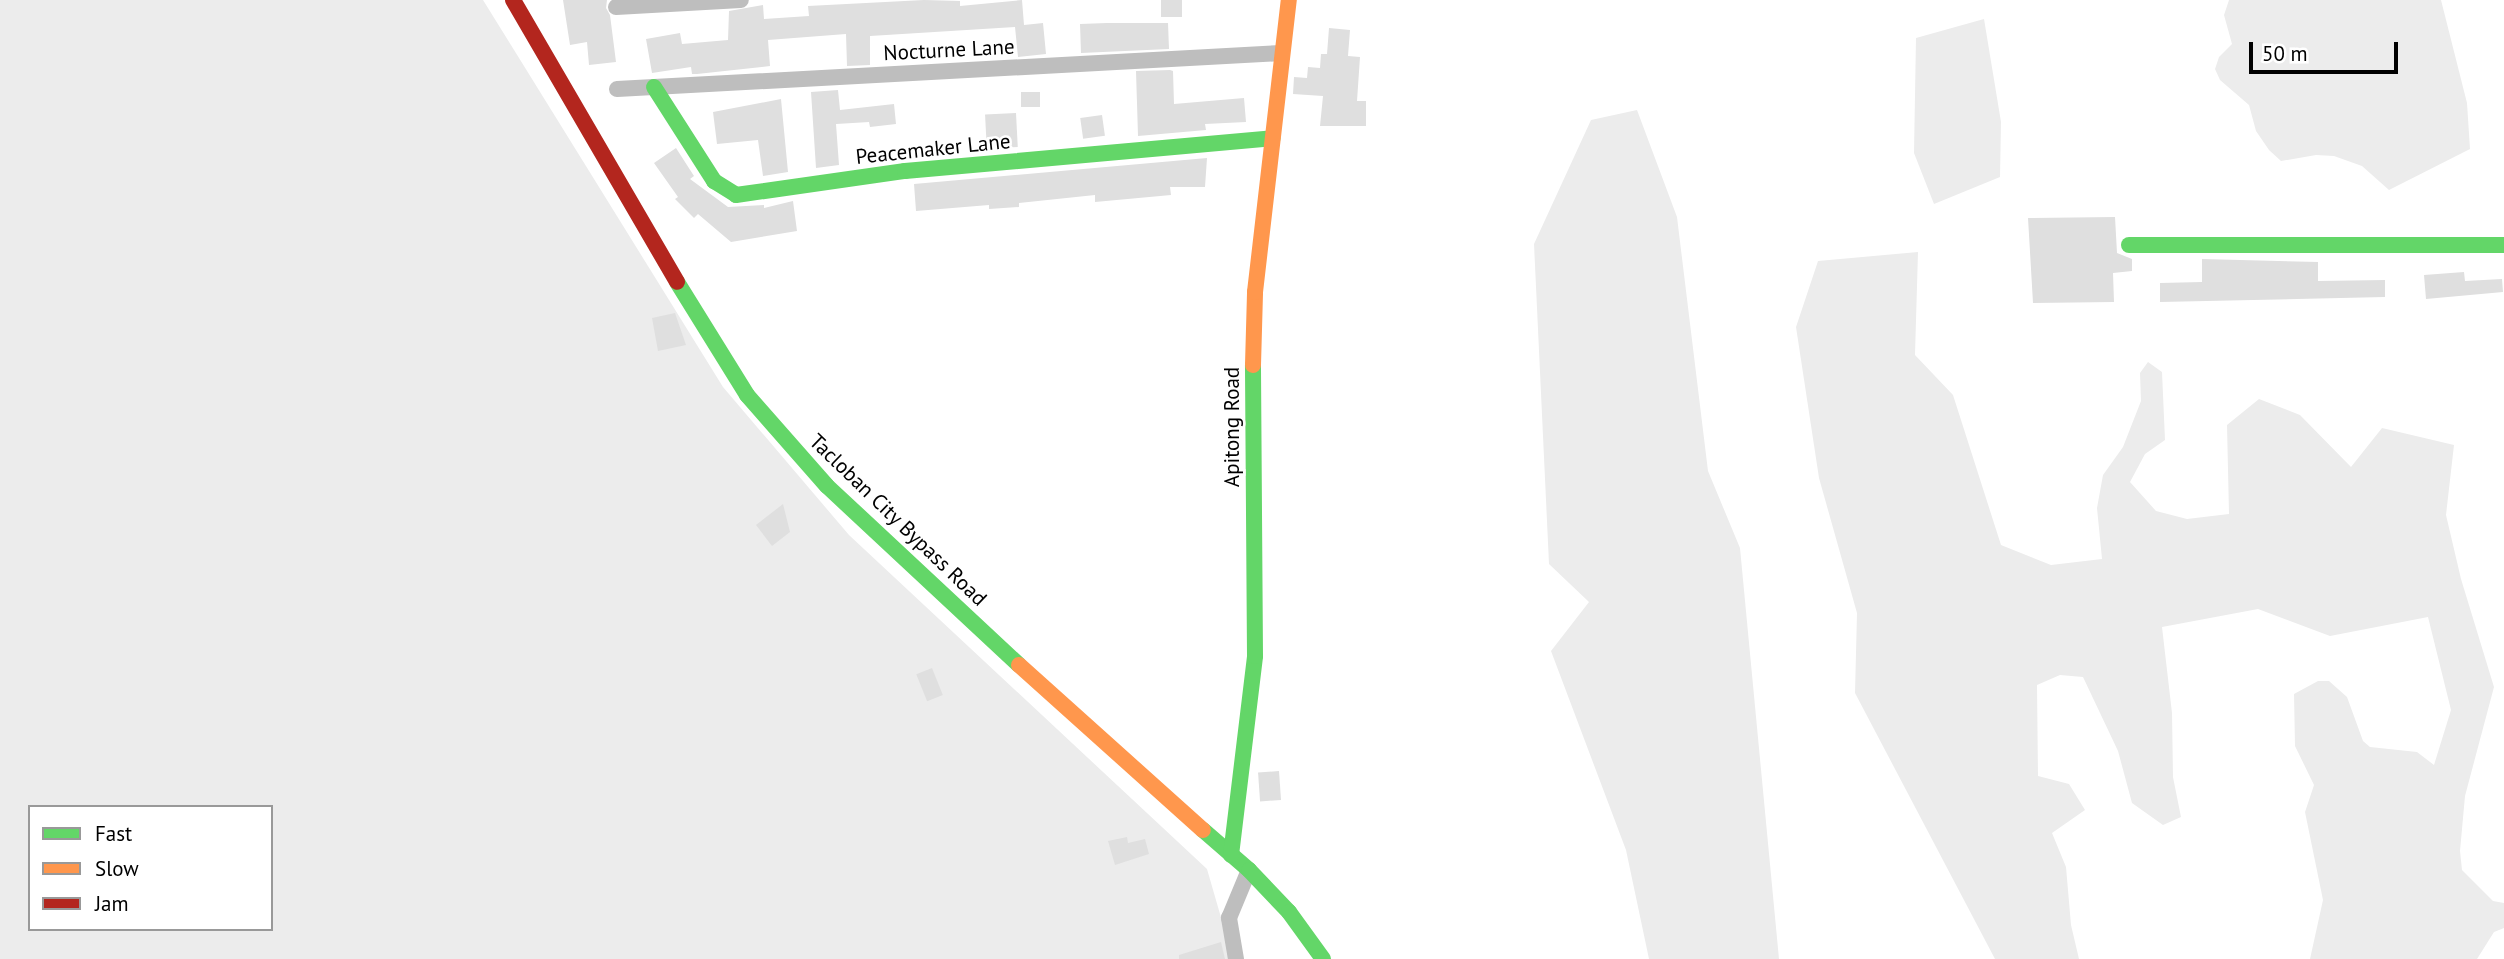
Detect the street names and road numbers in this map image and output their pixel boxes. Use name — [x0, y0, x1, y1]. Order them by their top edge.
street label: Nocturne Lane — [883, 34, 1015, 66]
street label: Peacemaker Lane — [854, 128, 1012, 170]
street label: Apitong Road — [1219, 367, 1245, 487]
street label: Tacloban City Bypass Road — [804, 429, 992, 611]

